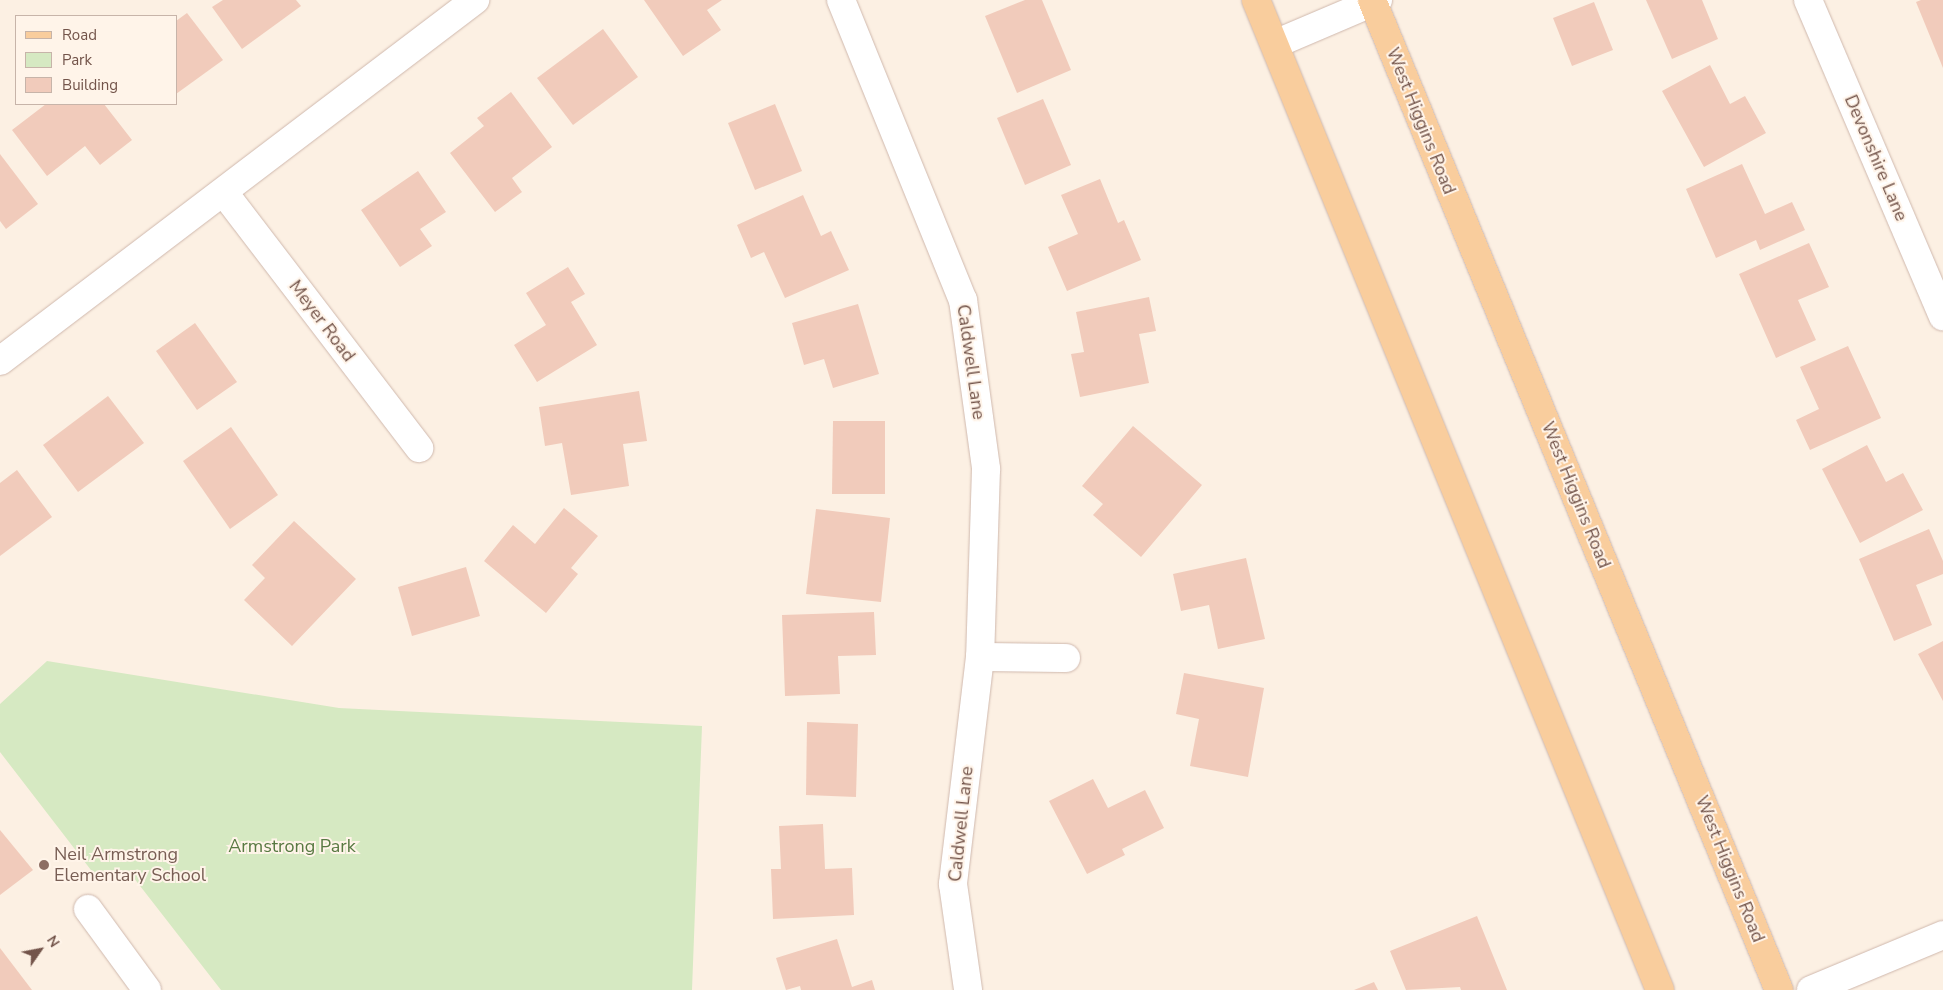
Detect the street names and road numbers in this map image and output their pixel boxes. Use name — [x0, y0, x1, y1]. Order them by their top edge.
street label: West Higgins Road — [1382, 44, 1460, 198]
street label: Devonshire Lane — [1840, 92, 1912, 224]
street label: Meyer Road — [284, 276, 360, 366]
street label: Caldwell Lane — [952, 303, 990, 421]
street label: West Higgins Road — [1537, 418, 1615, 572]
street label: Caldwell Lane — [944, 765, 978, 883]
street label: West Higgins Road — [1691, 792, 1769, 946]

